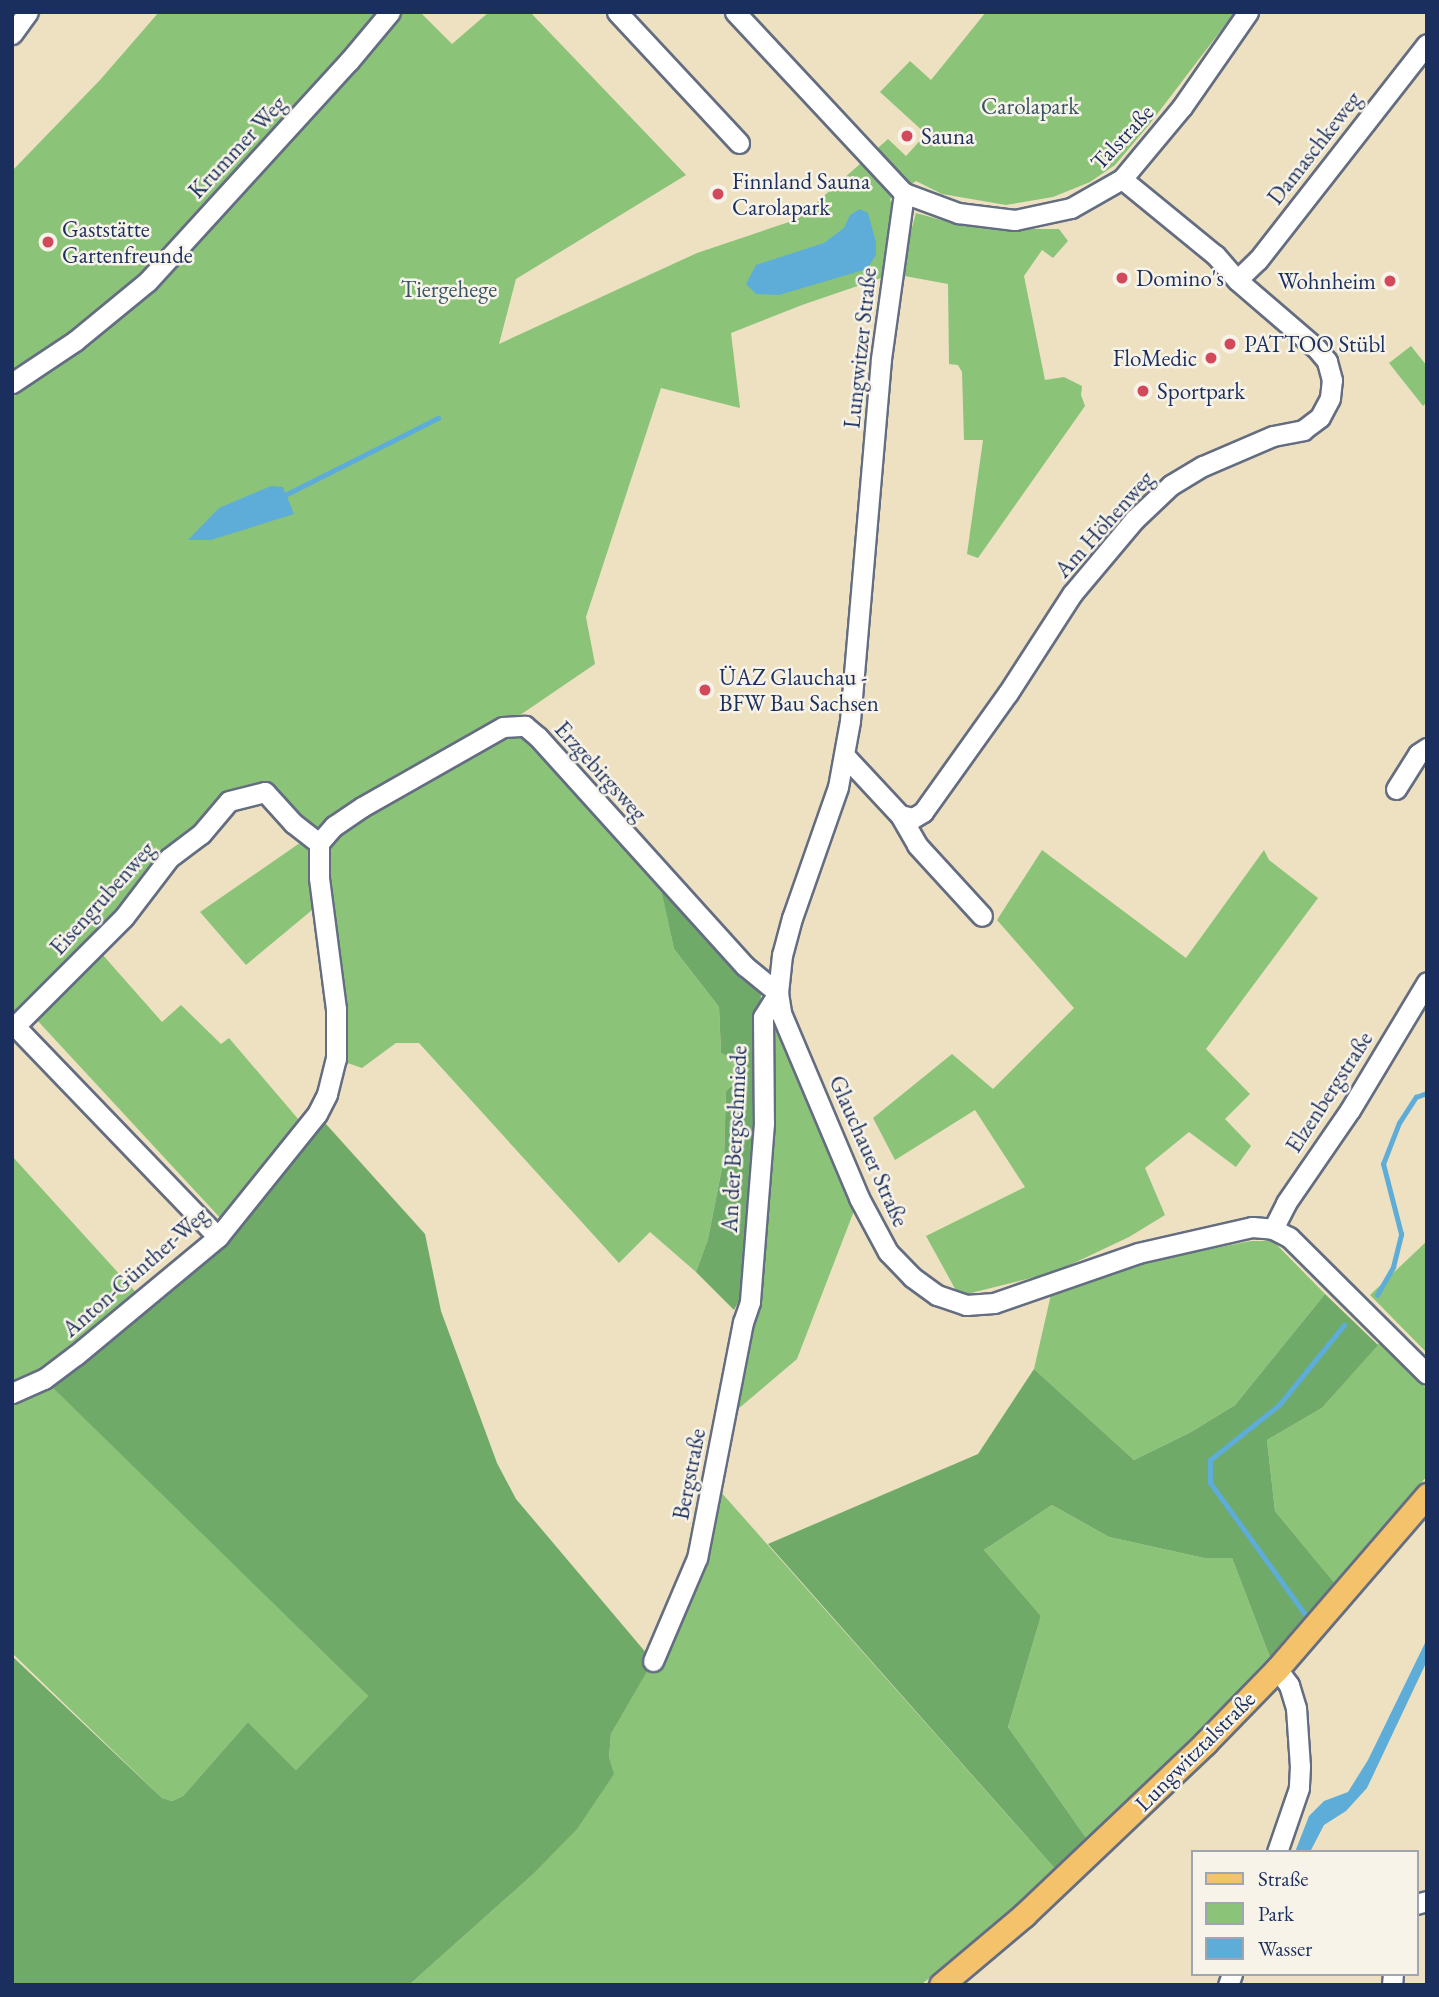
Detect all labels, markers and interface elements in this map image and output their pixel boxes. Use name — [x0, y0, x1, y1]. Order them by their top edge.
street label: Damaschkeweg — [1261, 86, 1367, 210]
street label: Krummer Weg — [182, 90, 292, 204]
park label: Carolapark — [981, 92, 1079, 120]
street label: Talstraße — [1085, 98, 1159, 176]
place label: Sauna — [921, 122, 974, 150]
marker: Sauna — [899, 128, 915, 144]
place label: Finnland Sauna Carolapark — [732, 167, 870, 221]
marker: Finnland Sauna Carolapark — [710, 186, 726, 202]
place label: Gaststätte Gartenfreunde — [62, 215, 193, 269]
marker: Gaststätte Gartenfreunde — [40, 234, 56, 250]
place label: Domino's — [1136, 264, 1224, 292]
street label: Lungwitzer Straße — [838, 266, 882, 430]
place label: Wohnheim — [1278, 267, 1376, 295]
marker: Domino's — [1114, 270, 1130, 286]
marker: Wohnheim — [1382, 273, 1398, 289]
park label: Tiergehege — [401, 275, 497, 303]
place label: PATTOO Stübl — [1244, 330, 1385, 358]
marker: PATTOO Stübl — [1222, 336, 1238, 352]
place label: FloMedic — [1113, 344, 1197, 372]
marker: FloMedic — [1203, 350, 1219, 366]
place label: Sportpark — [1157, 377, 1245, 405]
marker: Sportpark — [1135, 383, 1151, 399]
street label: Am Höhenweg — [1049, 465, 1159, 583]
place label: ÜAZ Glauchau - BFW Bau Sachsen — [719, 663, 879, 717]
marker: ÜAZ Glauchau - BFW Bau Sachsen — [697, 682, 713, 698]
street label: Erzgebirgsweg — [549, 715, 653, 827]
street label: Eisengrubenweg — [44, 835, 160, 961]
street label: Elzenbergstraße — [1280, 1026, 1378, 1158]
street label: An der Bergschmiede — [715, 1045, 753, 1233]
street label: Glauchauer Straße — [823, 1071, 915, 1231]
street label: Anton-Günther-Weg — [56, 1201, 214, 1343]
street label: Bergstraße — [667, 1426, 711, 1522]
street label: Lungwitztalstraße — [1129, 1685, 1261, 1817]
legend — [1190, 1850, 1418, 1976]
text: Straße — [1258, 1865, 1309, 1892]
text: Park — [1258, 1900, 1294, 1927]
text: Wasser — [1258, 1935, 1312, 1962]

